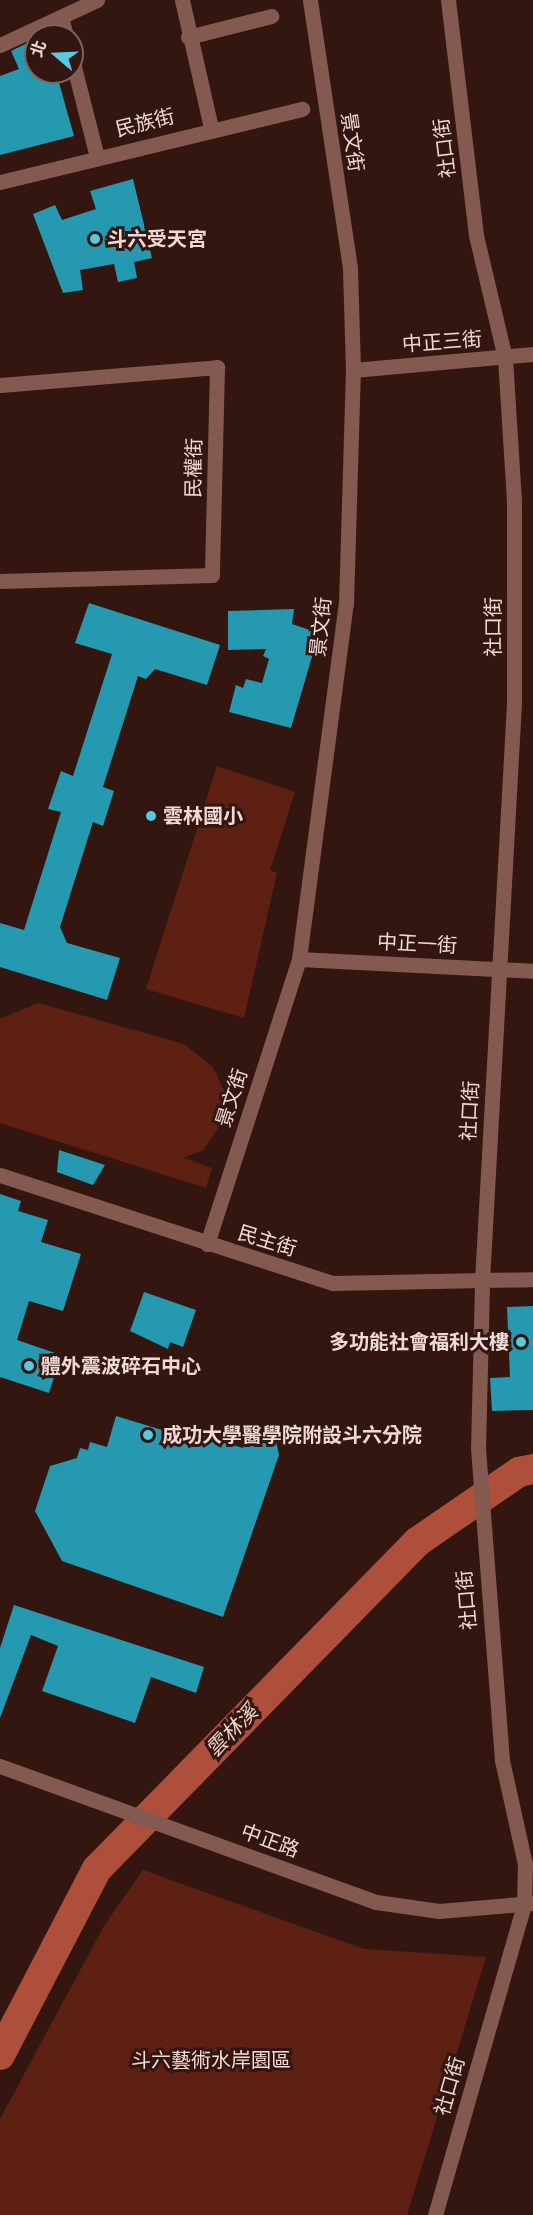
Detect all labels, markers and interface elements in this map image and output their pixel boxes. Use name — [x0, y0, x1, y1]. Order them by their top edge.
north arrow — [24, 24, 84, 84]
text: 北 — [28, 38, 49, 59]
street label: 民族街 — [113, 104, 177, 142]
street label: 景文街 — [336, 111, 368, 173]
street label: 社口街 — [429, 117, 461, 179]
place label: 斗六受天宮 — [107, 227, 207, 251]
marker: 斗六受天宮 — [88, 232, 102, 246]
street label: 中正三街 — [401, 327, 483, 357]
street label: 民權街 — [181, 438, 207, 498]
street label: 景文街 — [306, 596, 336, 658]
street label: 社口街 — [481, 597, 505, 657]
place label: 雲林國小 — [163, 804, 243, 828]
marker: 雲林國小 — [144, 809, 158, 823]
street label: 中正一街 — [376, 930, 458, 958]
street label: 景文街 — [211, 1066, 253, 1130]
street label: 社口街 — [456, 1080, 484, 1142]
street label: 民主街 — [235, 1221, 299, 1261]
place label: 多功能社會福利大樓 — [329, 1330, 509, 1354]
marker: 多功能社會福利大樓 — [514, 1335, 528, 1349]
place label: 體外震波碎石中心 — [41, 1354, 201, 1378]
marker: 體外震波碎石中心 — [22, 1359, 36, 1373]
place label: 成功大學醫學院附設斗六分院 — [162, 1423, 422, 1447]
marker: 成功大學醫學院附設斗六分院 — [139, 1426, 157, 1444]
street label: 社口街 — [452, 1569, 482, 1631]
water label: 雲林溪 — [201, 1700, 263, 1762]
street label: 中正路 — [238, 1819, 302, 1863]
park label: 斗六藝術水岸園區 — [131, 2048, 291, 2072]
street label: 社口街 — [430, 2054, 470, 2118]

